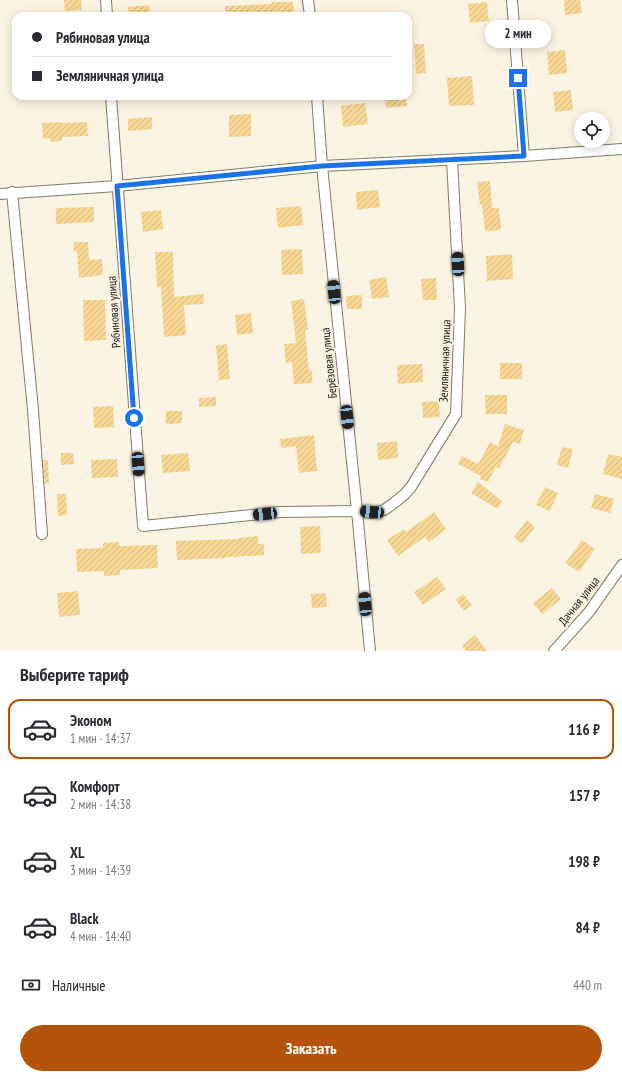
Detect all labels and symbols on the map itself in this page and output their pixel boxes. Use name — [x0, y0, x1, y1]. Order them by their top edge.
callout: 2 мин — [485, 20, 551, 48]
route end — [509, 69, 527, 87]
car — [451, 252, 465, 276]
street label: Рябиновая улица — [103, 275, 124, 349]
car — [327, 279, 341, 305]
street label: Земляничная улица — [436, 319, 453, 403]
street label: Берёзовая улица — [317, 327, 340, 399]
car — [340, 404, 354, 430]
route start — [125, 409, 143, 427]
car — [131, 452, 145, 476]
car — [359, 505, 385, 519]
car — [252, 507, 278, 521]
street label: Дачная улица — [555, 573, 602, 628]
car — [358, 592, 372, 616]

